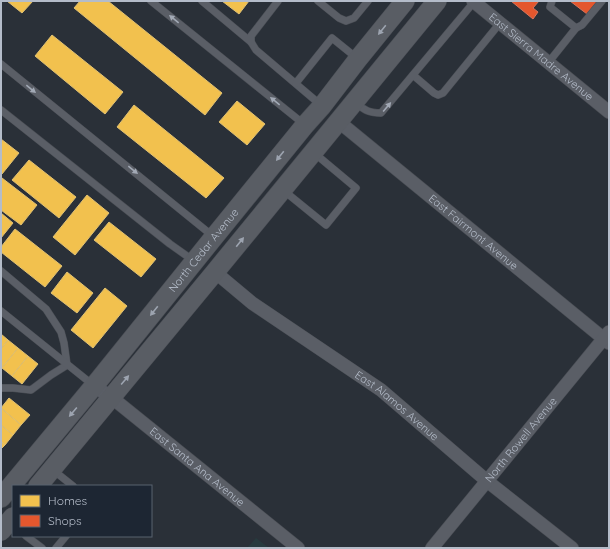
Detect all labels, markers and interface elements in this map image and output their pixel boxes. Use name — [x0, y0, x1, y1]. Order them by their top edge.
street label: East Sierra Madre Avenue — [486, 10, 596, 103]
one-way arrow — [168, 15, 179, 24]
one-way arrow — [377, 25, 386, 36]
one-way arrow — [26, 84, 37, 93]
one-way arrow — [269, 96, 280, 105]
one-way arrow — [382, 101, 391, 112]
one-way arrow — [276, 150, 285, 161]
one-way arrow — [127, 166, 138, 175]
street label: East Fairmont Avenue — [426, 191, 521, 273]
street label: North Cedar Avenue — [165, 206, 241, 295]
one-way arrow — [235, 236, 244, 247]
one-way arrow — [150, 305, 159, 316]
street label: East Alamos Avenue — [352, 368, 442, 444]
one-way arrow — [120, 375, 129, 386]
street label: North Rowell Avenue — [482, 394, 560, 485]
one-way arrow — [68, 407, 77, 417]
street label: East Santa Ana Avenue — [147, 424, 248, 509]
legend — [12, 485, 152, 537]
text: Homes — [48, 493, 88, 508]
text: Shops — [48, 513, 82, 528]

